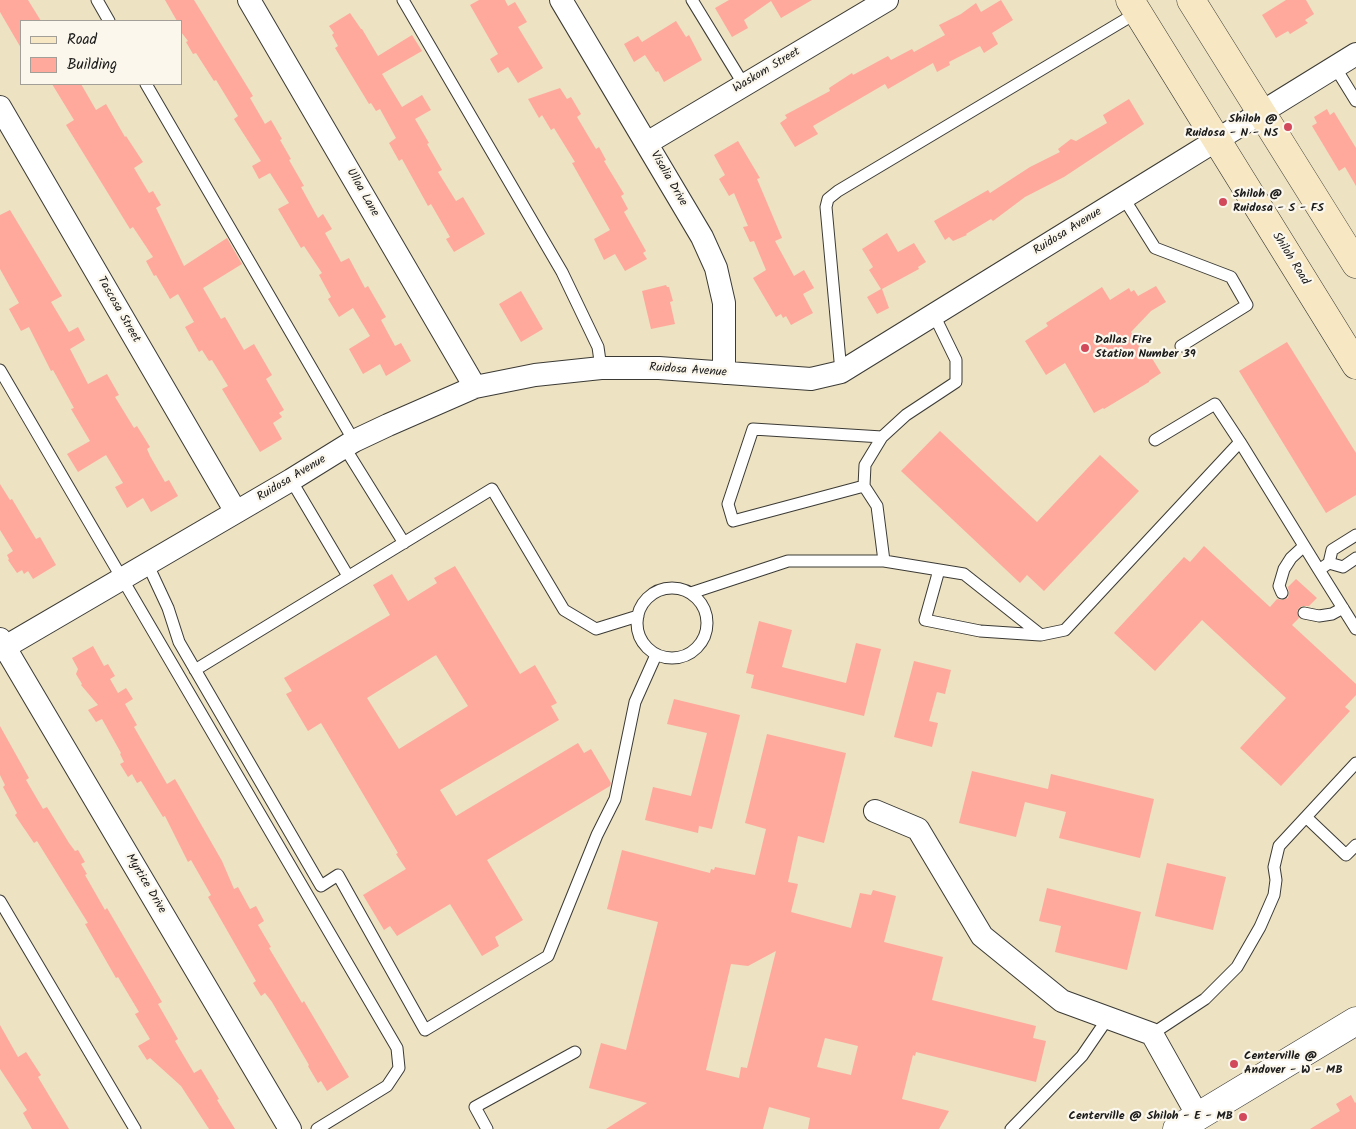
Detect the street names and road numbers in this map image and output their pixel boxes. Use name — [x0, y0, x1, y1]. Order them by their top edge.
street label: Waskom Street — [731, 45, 803, 97]
street label: Visalia Drive — [646, 149, 690, 209]
street label: Ulloa Lane — [343, 166, 381, 220]
street label: Ruidosa Avenue — [1031, 205, 1105, 259]
street label: Shiloh Road — [1268, 230, 1312, 288]
street label: Tascosa Street — [93, 274, 143, 346]
street label: Ruidosa Avenue — [649, 361, 727, 381]
street label: Ruidosa Avenue — [255, 453, 329, 505]
street label: Myrtice Drive — [122, 852, 168, 916]

